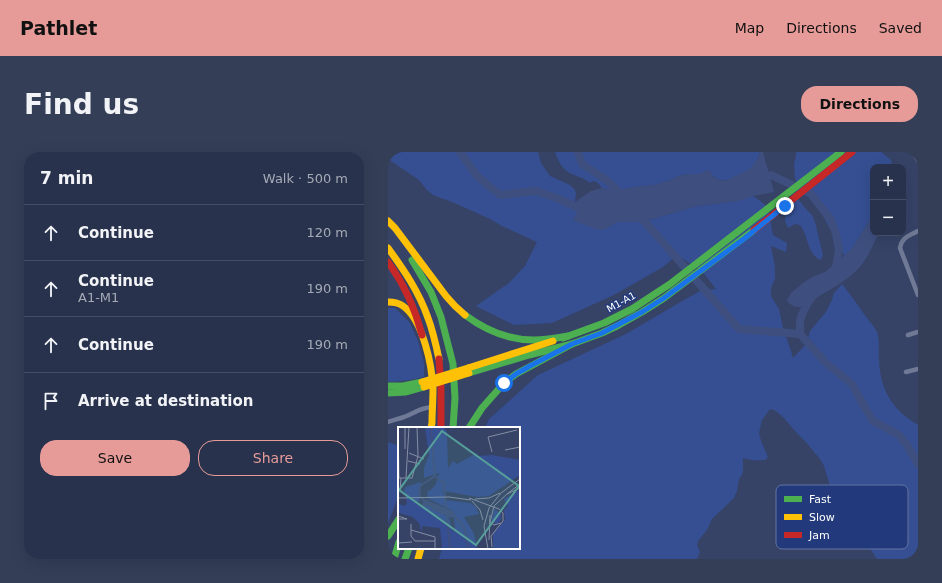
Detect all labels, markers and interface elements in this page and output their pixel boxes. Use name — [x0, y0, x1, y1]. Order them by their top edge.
text: Pathlet — [20, 17, 97, 39]
text: Map — [735, 20, 764, 36]
text: Directions — [786, 20, 857, 36]
text: Saved — [879, 20, 922, 36]
button: Directions — [801, 86, 918, 122]
text: Find us — [24, 88, 139, 121]
map controls — [870, 164, 906, 236]
button: + — [870, 164, 906, 200]
text: 7 min — [40, 168, 93, 188]
text: Walk · 500 m — [263, 171, 348, 186]
route end — [776, 197, 794, 215]
button: − — [870, 200, 906, 236]
icon: ahead — [40, 222, 62, 244]
text: Continue — [78, 224, 154, 242]
text: 120 m — [306, 225, 348, 240]
text: Continue — [78, 272, 154, 290]
icon: ahead — [40, 278, 62, 300]
text: 190 m — [306, 281, 348, 296]
text: A1-M1 — [78, 290, 119, 305]
street label: M1-A1 — [605, 290, 637, 314]
icon: ahead — [40, 334, 62, 356]
text: Continue — [78, 336, 154, 354]
text: 190 m — [306, 337, 348, 352]
route start — [495, 374, 513, 392]
icon: arrive — [40, 390, 62, 412]
text: Arrive at destination — [78, 392, 253, 410]
inset map — [398, 427, 520, 549]
button: Save — [40, 440, 190, 476]
button: Share — [198, 440, 348, 476]
legend — [776, 485, 908, 549]
text: Fast — [809, 493, 832, 506]
text: Slow — [809, 511, 835, 524]
text: Jam — [808, 529, 830, 542]

